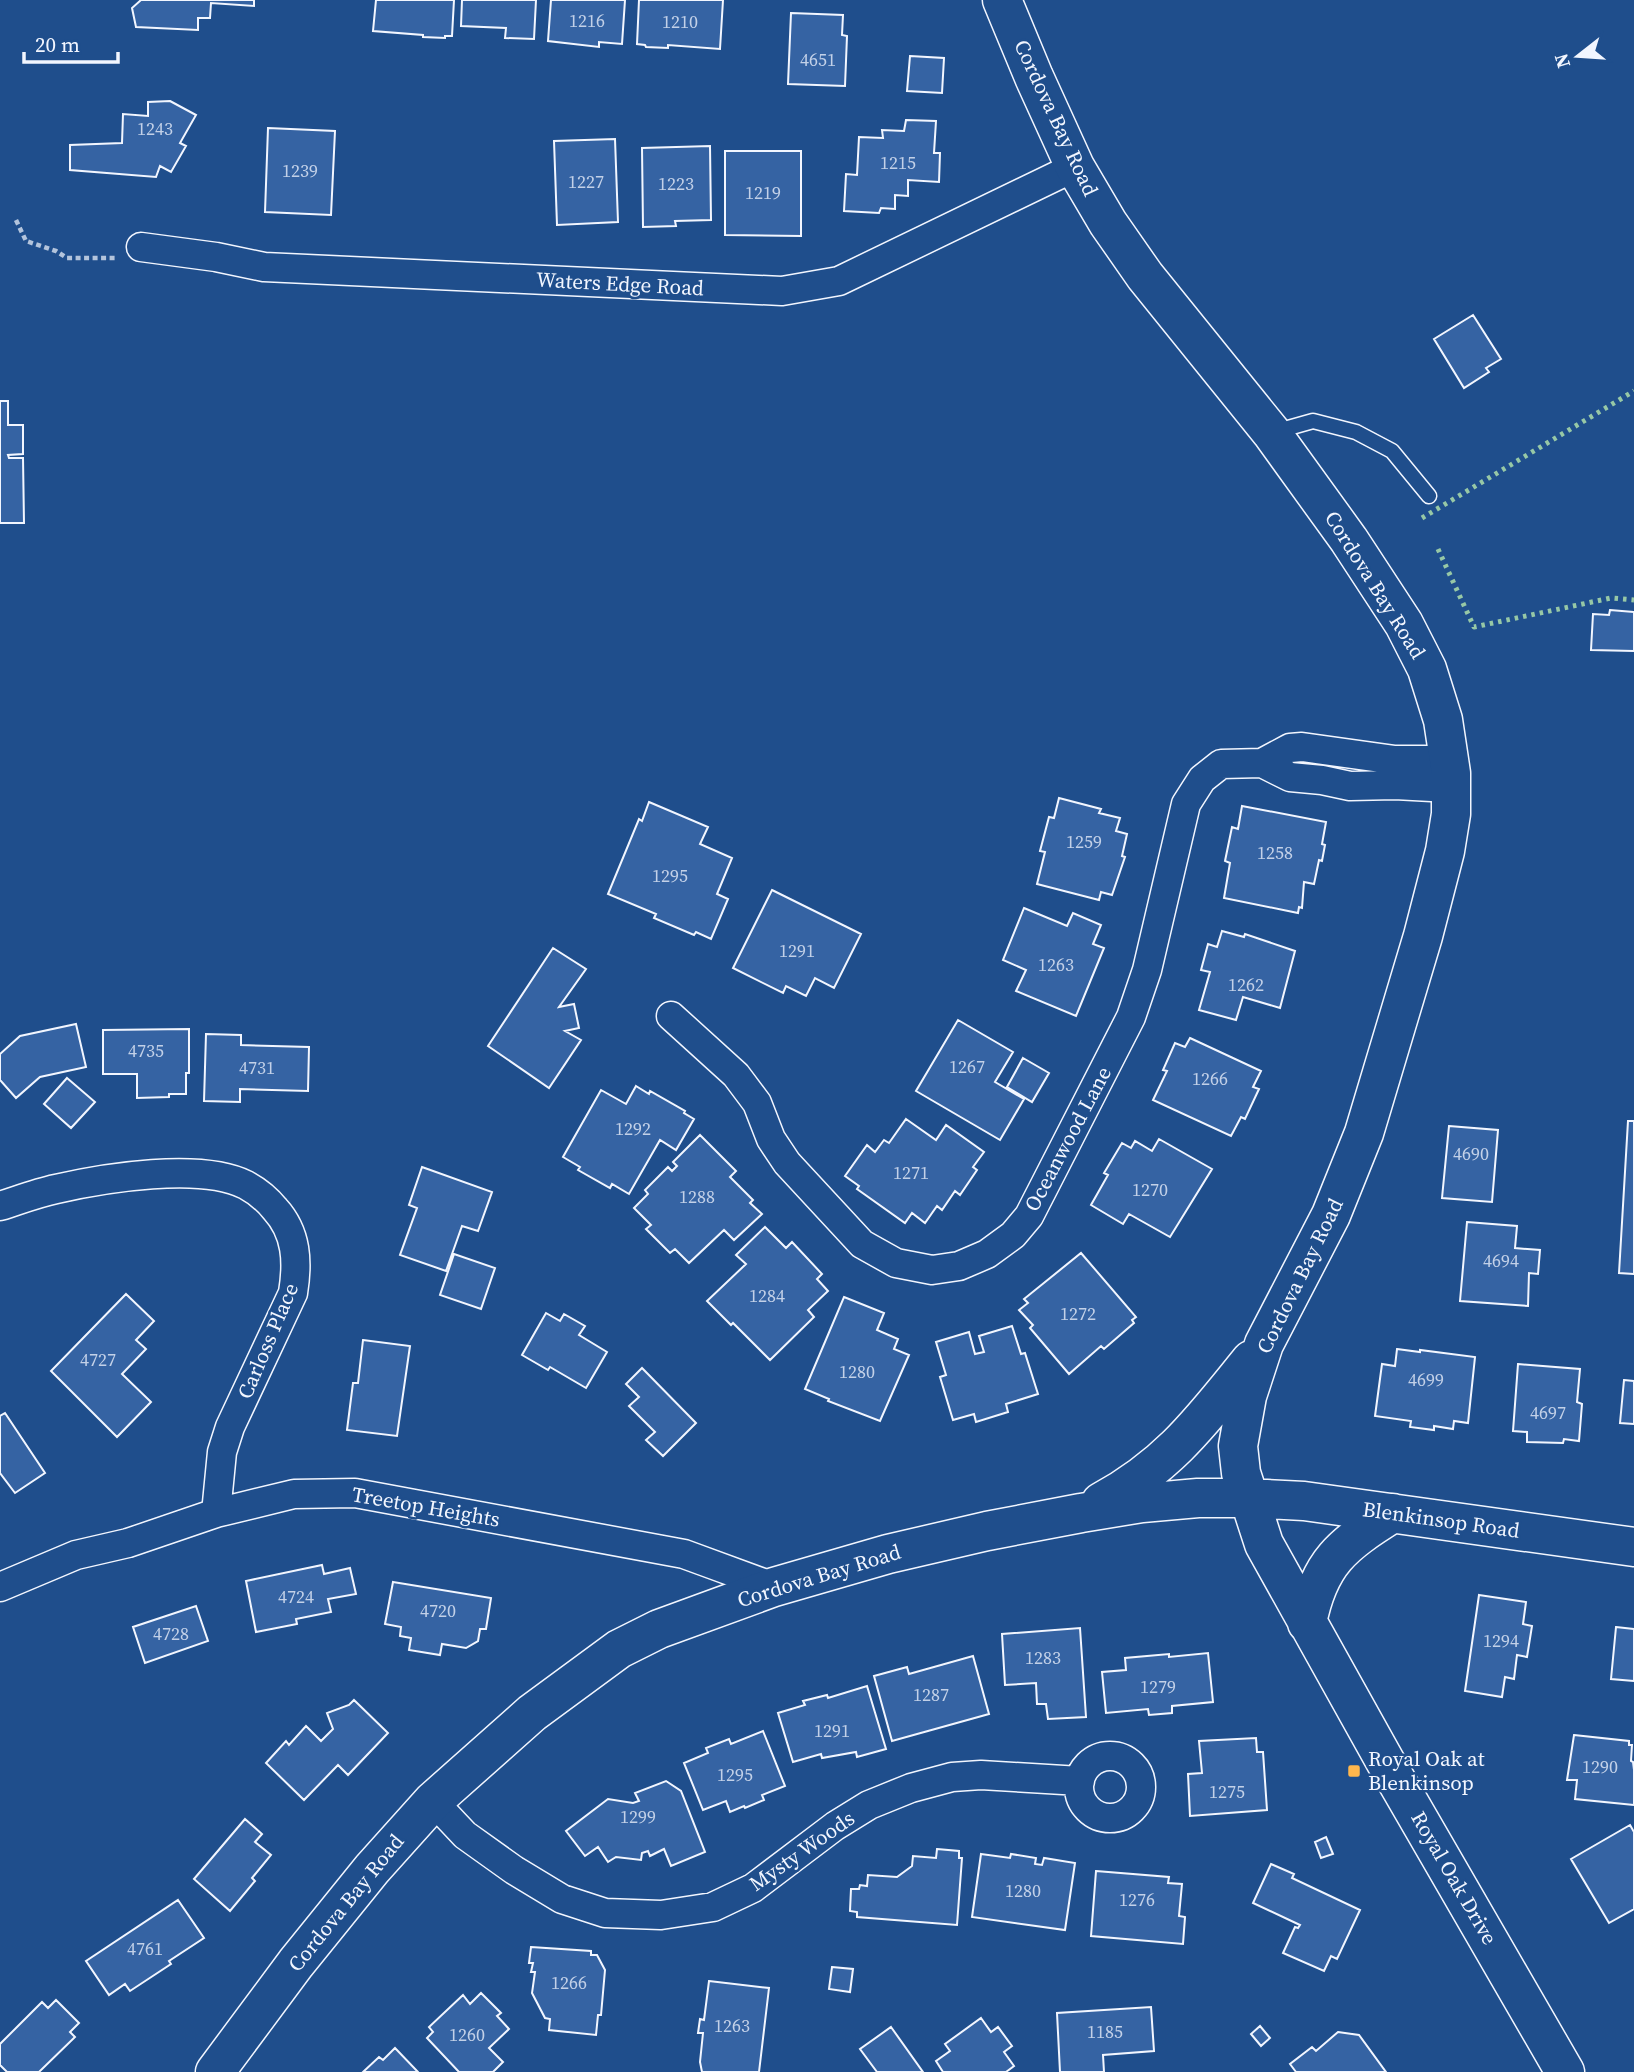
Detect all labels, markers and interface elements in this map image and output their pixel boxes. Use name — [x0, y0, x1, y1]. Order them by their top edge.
house number: 1216 — [569, 8, 605, 33]
house number: 1210 — [662, 9, 698, 34]
scale bar — [24, 21, 119, 65]
north arrow — [1543, 21, 1613, 91]
text: 20 m — [35, 30, 80, 59]
street label: Cordova Bay Road — [1007, 35, 1105, 201]
house number: 4651 — [800, 47, 836, 72]
text: N — [1547, 50, 1576, 71]
house number: 1243 — [137, 116, 173, 141]
house number: 1215 — [880, 150, 916, 175]
house number: 1239 — [282, 158, 318, 183]
house number: 1227 — [568, 169, 604, 194]
house number: 1223 — [658, 171, 694, 196]
house number: 1219 — [745, 180, 781, 205]
street label: Waters Edge Road — [535, 265, 705, 302]
street label: Cordova Bay Road — [1318, 505, 1433, 664]
house number: 1259 — [1066, 829, 1102, 854]
house number: 1258 — [1257, 840, 1293, 865]
house number: 1295 — [652, 863, 688, 888]
house number: 1291 — [779, 938, 815, 963]
house number: 1263 — [1038, 952, 1074, 977]
house number: 1262 — [1228, 972, 1264, 997]
house number: 4735 — [128, 1038, 164, 1063]
house number: 1267 — [949, 1054, 985, 1079]
house number: 4731 — [239, 1055, 275, 1080]
street label: Oceanwood Lane — [1017, 1061, 1118, 1216]
house number: 1266 — [1192, 1066, 1228, 1091]
house number: 1292 — [615, 1116, 651, 1141]
house number: 4690 — [1453, 1141, 1489, 1166]
house number: 1271 — [893, 1160, 929, 1185]
house number: 1270 — [1132, 1177, 1168, 1202]
house number: 1288 — [679, 1184, 715, 1209]
street label: Cordova Bay Road — [1249, 1193, 1350, 1358]
house number: 4694 — [1483, 1248, 1519, 1273]
street label: Carloss Place — [230, 1278, 305, 1403]
house number: 1284 — [749, 1283, 785, 1308]
house number: 1272 — [1060, 1301, 1096, 1326]
house number: 4727 — [80, 1347, 116, 1372]
house number: 1280 — [839, 1359, 875, 1384]
house number: 4699 — [1408, 1367, 1444, 1392]
house number: 4697 — [1530, 1400, 1566, 1425]
street label: Treetop Heights — [350, 1479, 502, 1534]
street label: Blenkinsop Road — [1361, 1494, 1522, 1545]
street label: Cordova Bay Road — [733, 1537, 904, 1614]
house number: 4724 — [278, 1584, 314, 1609]
house number: 4720 — [420, 1598, 456, 1623]
house number: 4728 — [153, 1621, 189, 1646]
house number: 1294 — [1483, 1628, 1519, 1653]
house number: 1283 — [1025, 1645, 1061, 1670]
house number: 1279 — [1140, 1674, 1176, 1699]
house number: 1287 — [913, 1682, 949, 1707]
house number: 1291 — [814, 1718, 850, 1743]
place label: Royal Oak at Blenkinsop — [1368, 1744, 1485, 1797]
house number: 1290 — [1582, 1754, 1618, 1779]
house number: 1295 — [717, 1762, 753, 1787]
marker: Royal Oak at Blenkinsop — [1346, 1763, 1362, 1779]
house number: 1275 — [1209, 1779, 1245, 1804]
house number: 1299 — [620, 1804, 656, 1829]
street label: Mysty Woods — [743, 1804, 860, 1898]
street label: Royal Oak Drive — [1404, 1806, 1504, 1950]
street label: Cordova Bay Road — [281, 1828, 410, 1978]
house number: 1280 — [1005, 1878, 1041, 1903]
house number: 1276 — [1119, 1887, 1155, 1912]
house number: 4761 — [127, 1936, 163, 1961]
house number: 1266 — [551, 1970, 587, 1995]
house number: 1263 — [714, 2013, 750, 2038]
house number: 1185 — [1087, 2019, 1123, 2044]
house number: 1260 — [449, 2022, 485, 2047]

